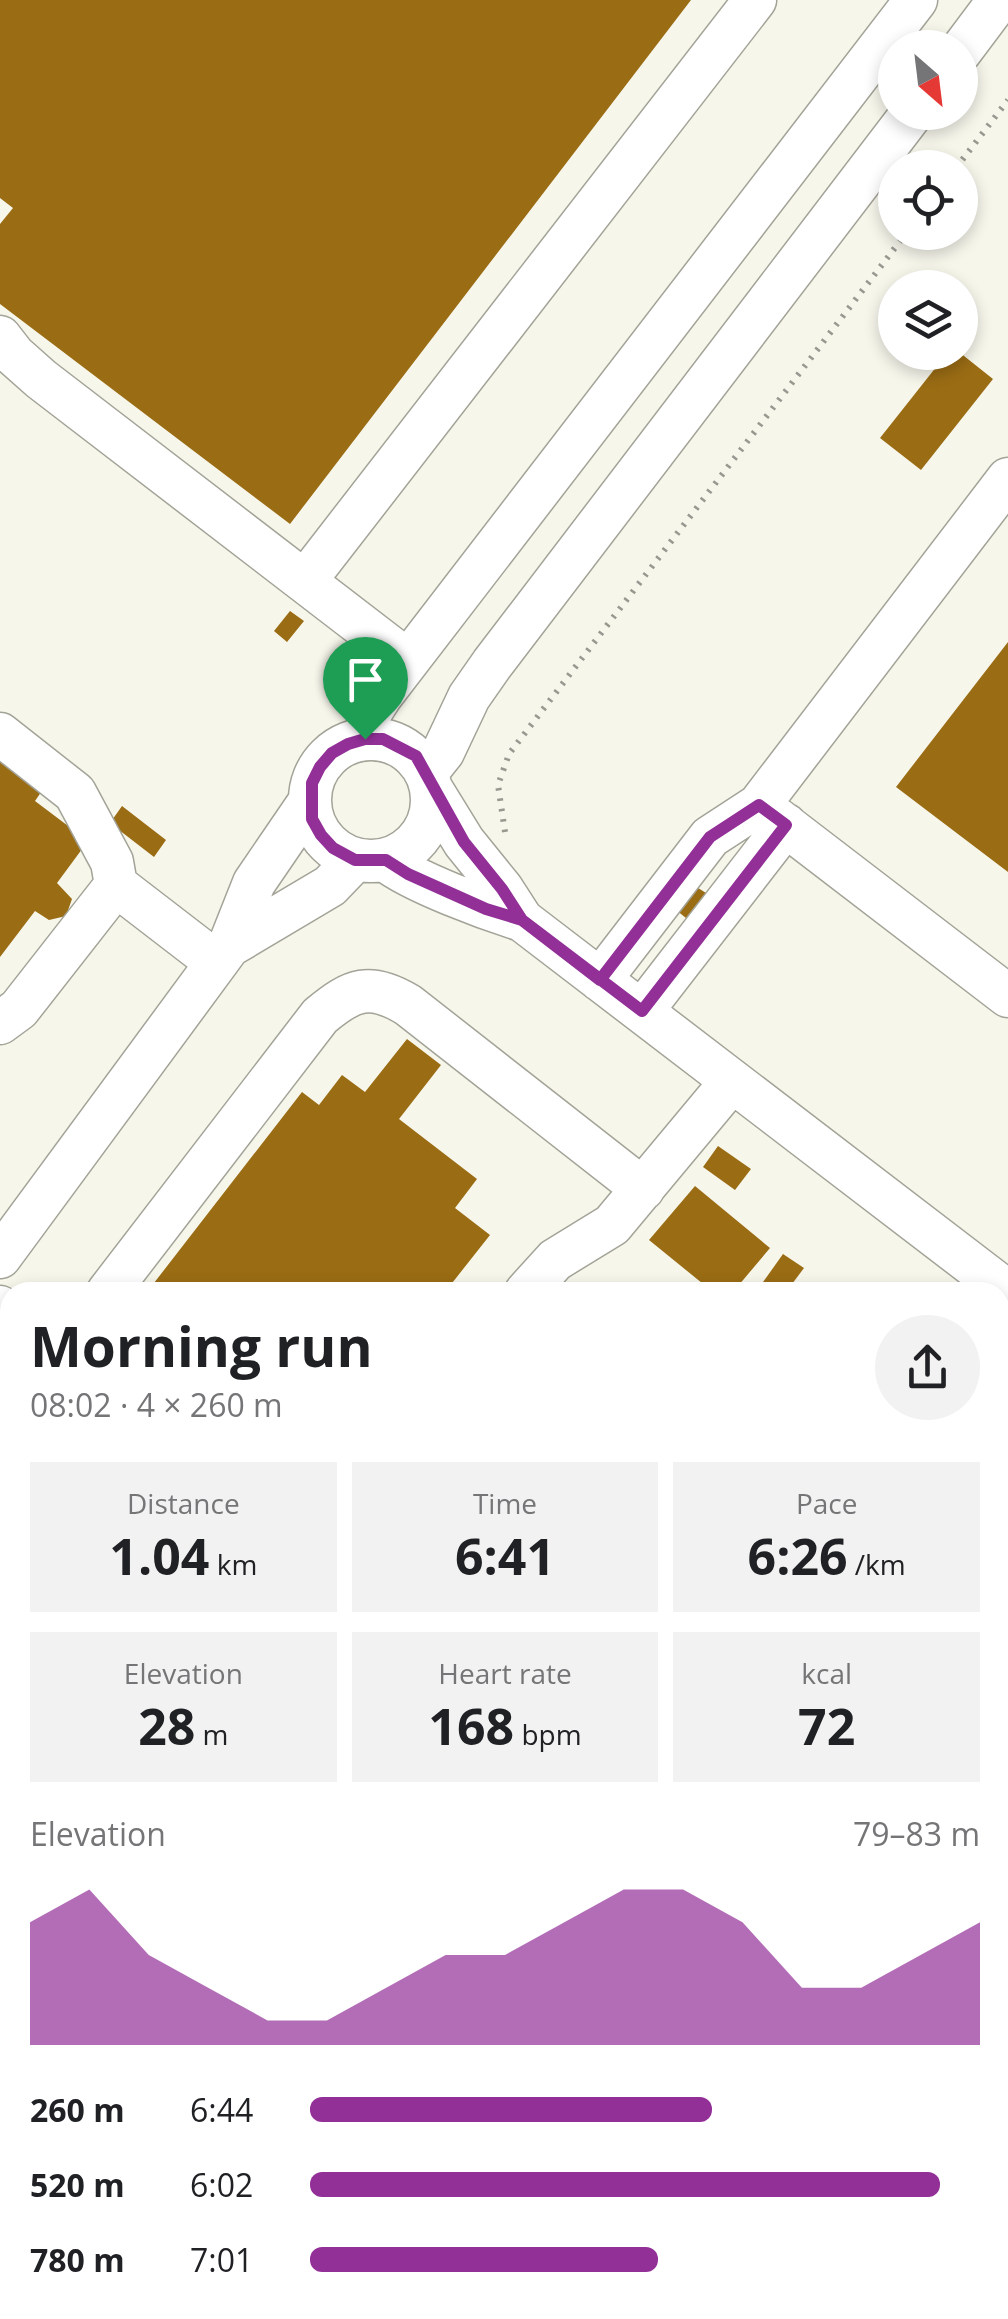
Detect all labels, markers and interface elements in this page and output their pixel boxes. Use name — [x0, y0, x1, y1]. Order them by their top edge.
north arrow — [878, 30, 978, 130]
map controls — [878, 30, 978, 370]
button: locate — [878, 150, 978, 250]
button: layers — [878, 270, 978, 370]
pin — [323, 637, 408, 740]
icon: arrive — [338, 652, 393, 707]
text: Morning run — [30, 1308, 373, 1383]
button: share — [875, 1315, 980, 1420]
text: 08:02 · 4 × 260 m — [30, 1383, 283, 1426]
text: Distance — [127, 1484, 240, 1522]
text: Time — [473, 1484, 537, 1522]
text: Pace — [796, 1484, 857, 1522]
text: 1.04 — [109, 1522, 209, 1590]
text: 6:41 — [455, 1522, 555, 1590]
text: 6:26 — [748, 1522, 848, 1590]
text: km — [209, 1545, 257, 1583]
text: /km — [848, 1545, 906, 1583]
text: Elevation — [124, 1654, 243, 1692]
text: Heart rate — [438, 1654, 572, 1692]
text: kcal — [801, 1654, 852, 1692]
text: 28 — [138, 1692, 195, 1760]
text: 168 — [428, 1692, 514, 1760]
text: 72 — [798, 1692, 855, 1760]
text: m — [195, 1715, 229, 1753]
text: bpm — [514, 1715, 582, 1753]
text: Elevation — [30, 1812, 166, 1855]
text: 79–83 m — [853, 1812, 980, 1855]
text: 260 m — [30, 2088, 125, 2131]
text: 6:44 — [190, 2088, 253, 2131]
text: 520 m — [30, 2163, 125, 2206]
text: 6:02 — [190, 2163, 253, 2206]
text: 780 m — [30, 2238, 125, 2281]
text: 7:01 — [190, 2238, 253, 2281]

